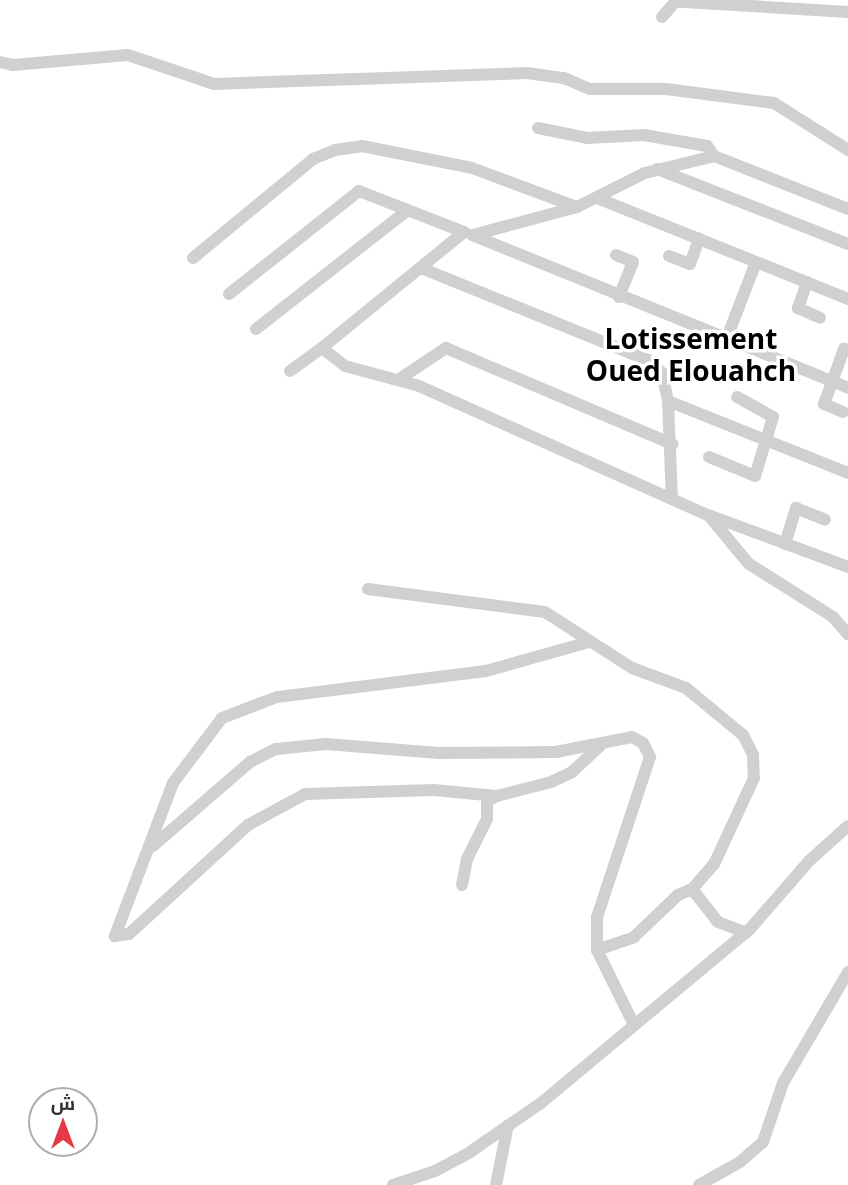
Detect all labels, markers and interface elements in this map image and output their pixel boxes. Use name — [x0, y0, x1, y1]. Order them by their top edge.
district label: Lotissement Oued Elouahch — [586, 321, 796, 387]
north arrow — [28, 1087, 98, 1157]
text: ش — [51, 1090, 75, 1116]

